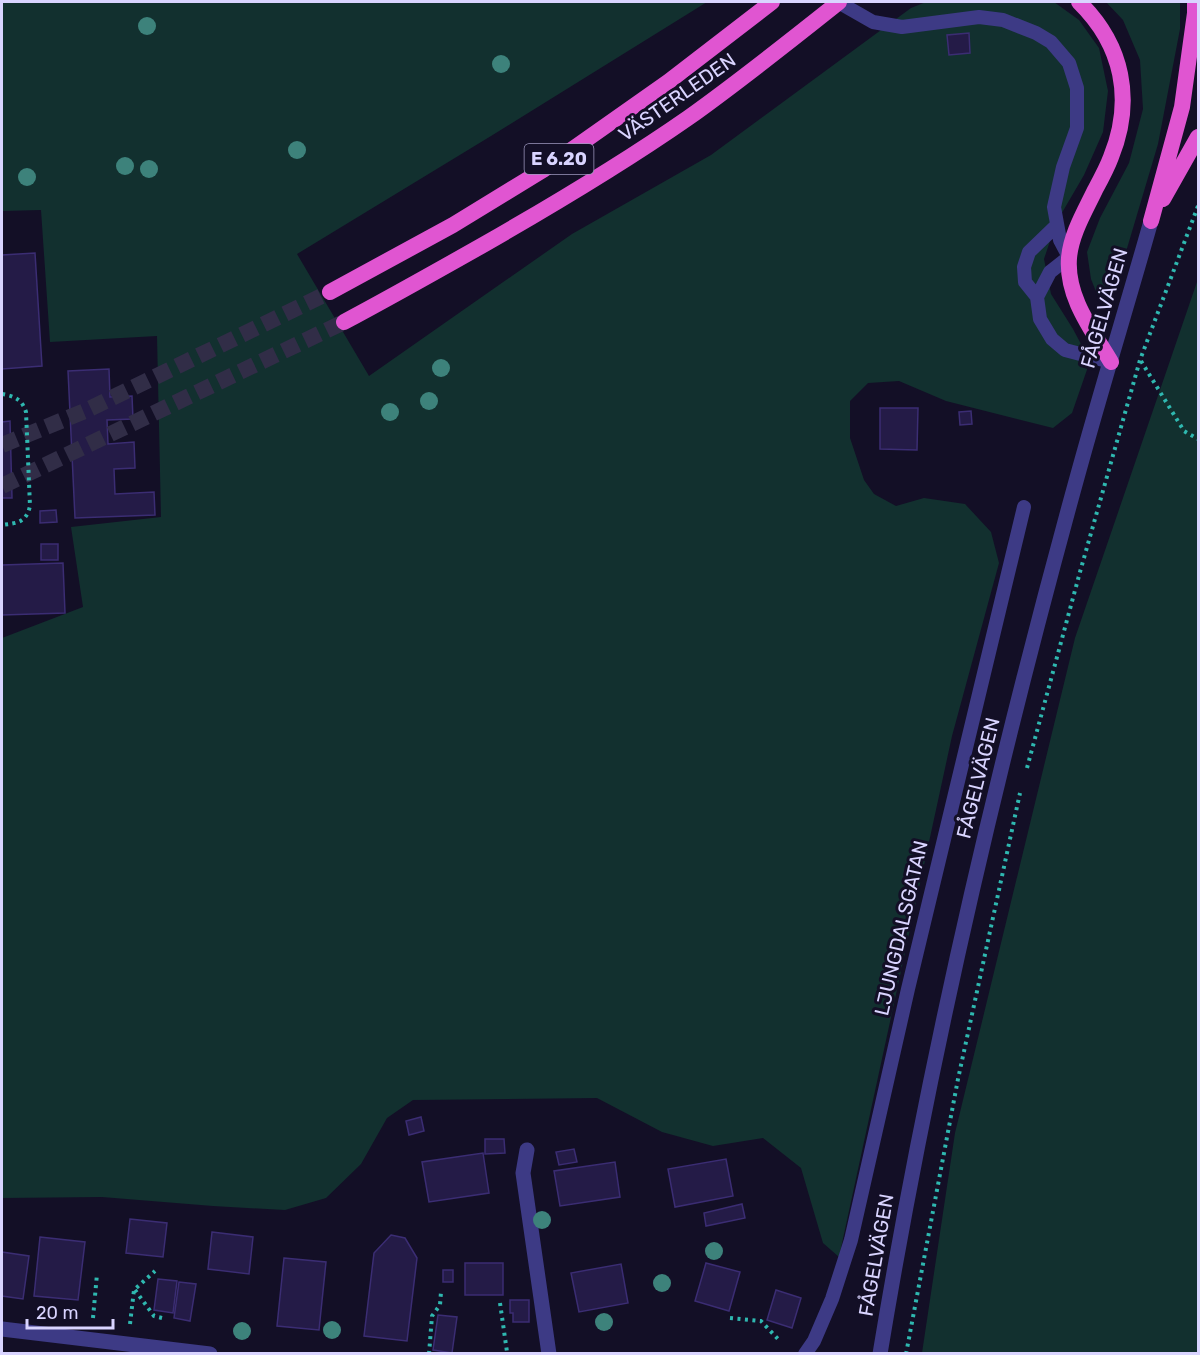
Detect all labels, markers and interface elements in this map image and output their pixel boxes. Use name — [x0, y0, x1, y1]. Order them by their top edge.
street label: VÄSTERLEDEN — [614, 48, 740, 146]
road number: E 6.20 — [524, 144, 594, 174]
street label: FÅGELVÄGEN — [1075, 245, 1133, 371]
street label: FÅGELVÄGEN — [951, 715, 1005, 841]
street label: LJUNGDALSGATAN — [869, 838, 933, 1018]
street label: FÅGELVÄGEN — [853, 1192, 899, 1318]
scale bar — [27, 1292, 112, 1330]
text: 20 m — [36, 1302, 78, 1324]

